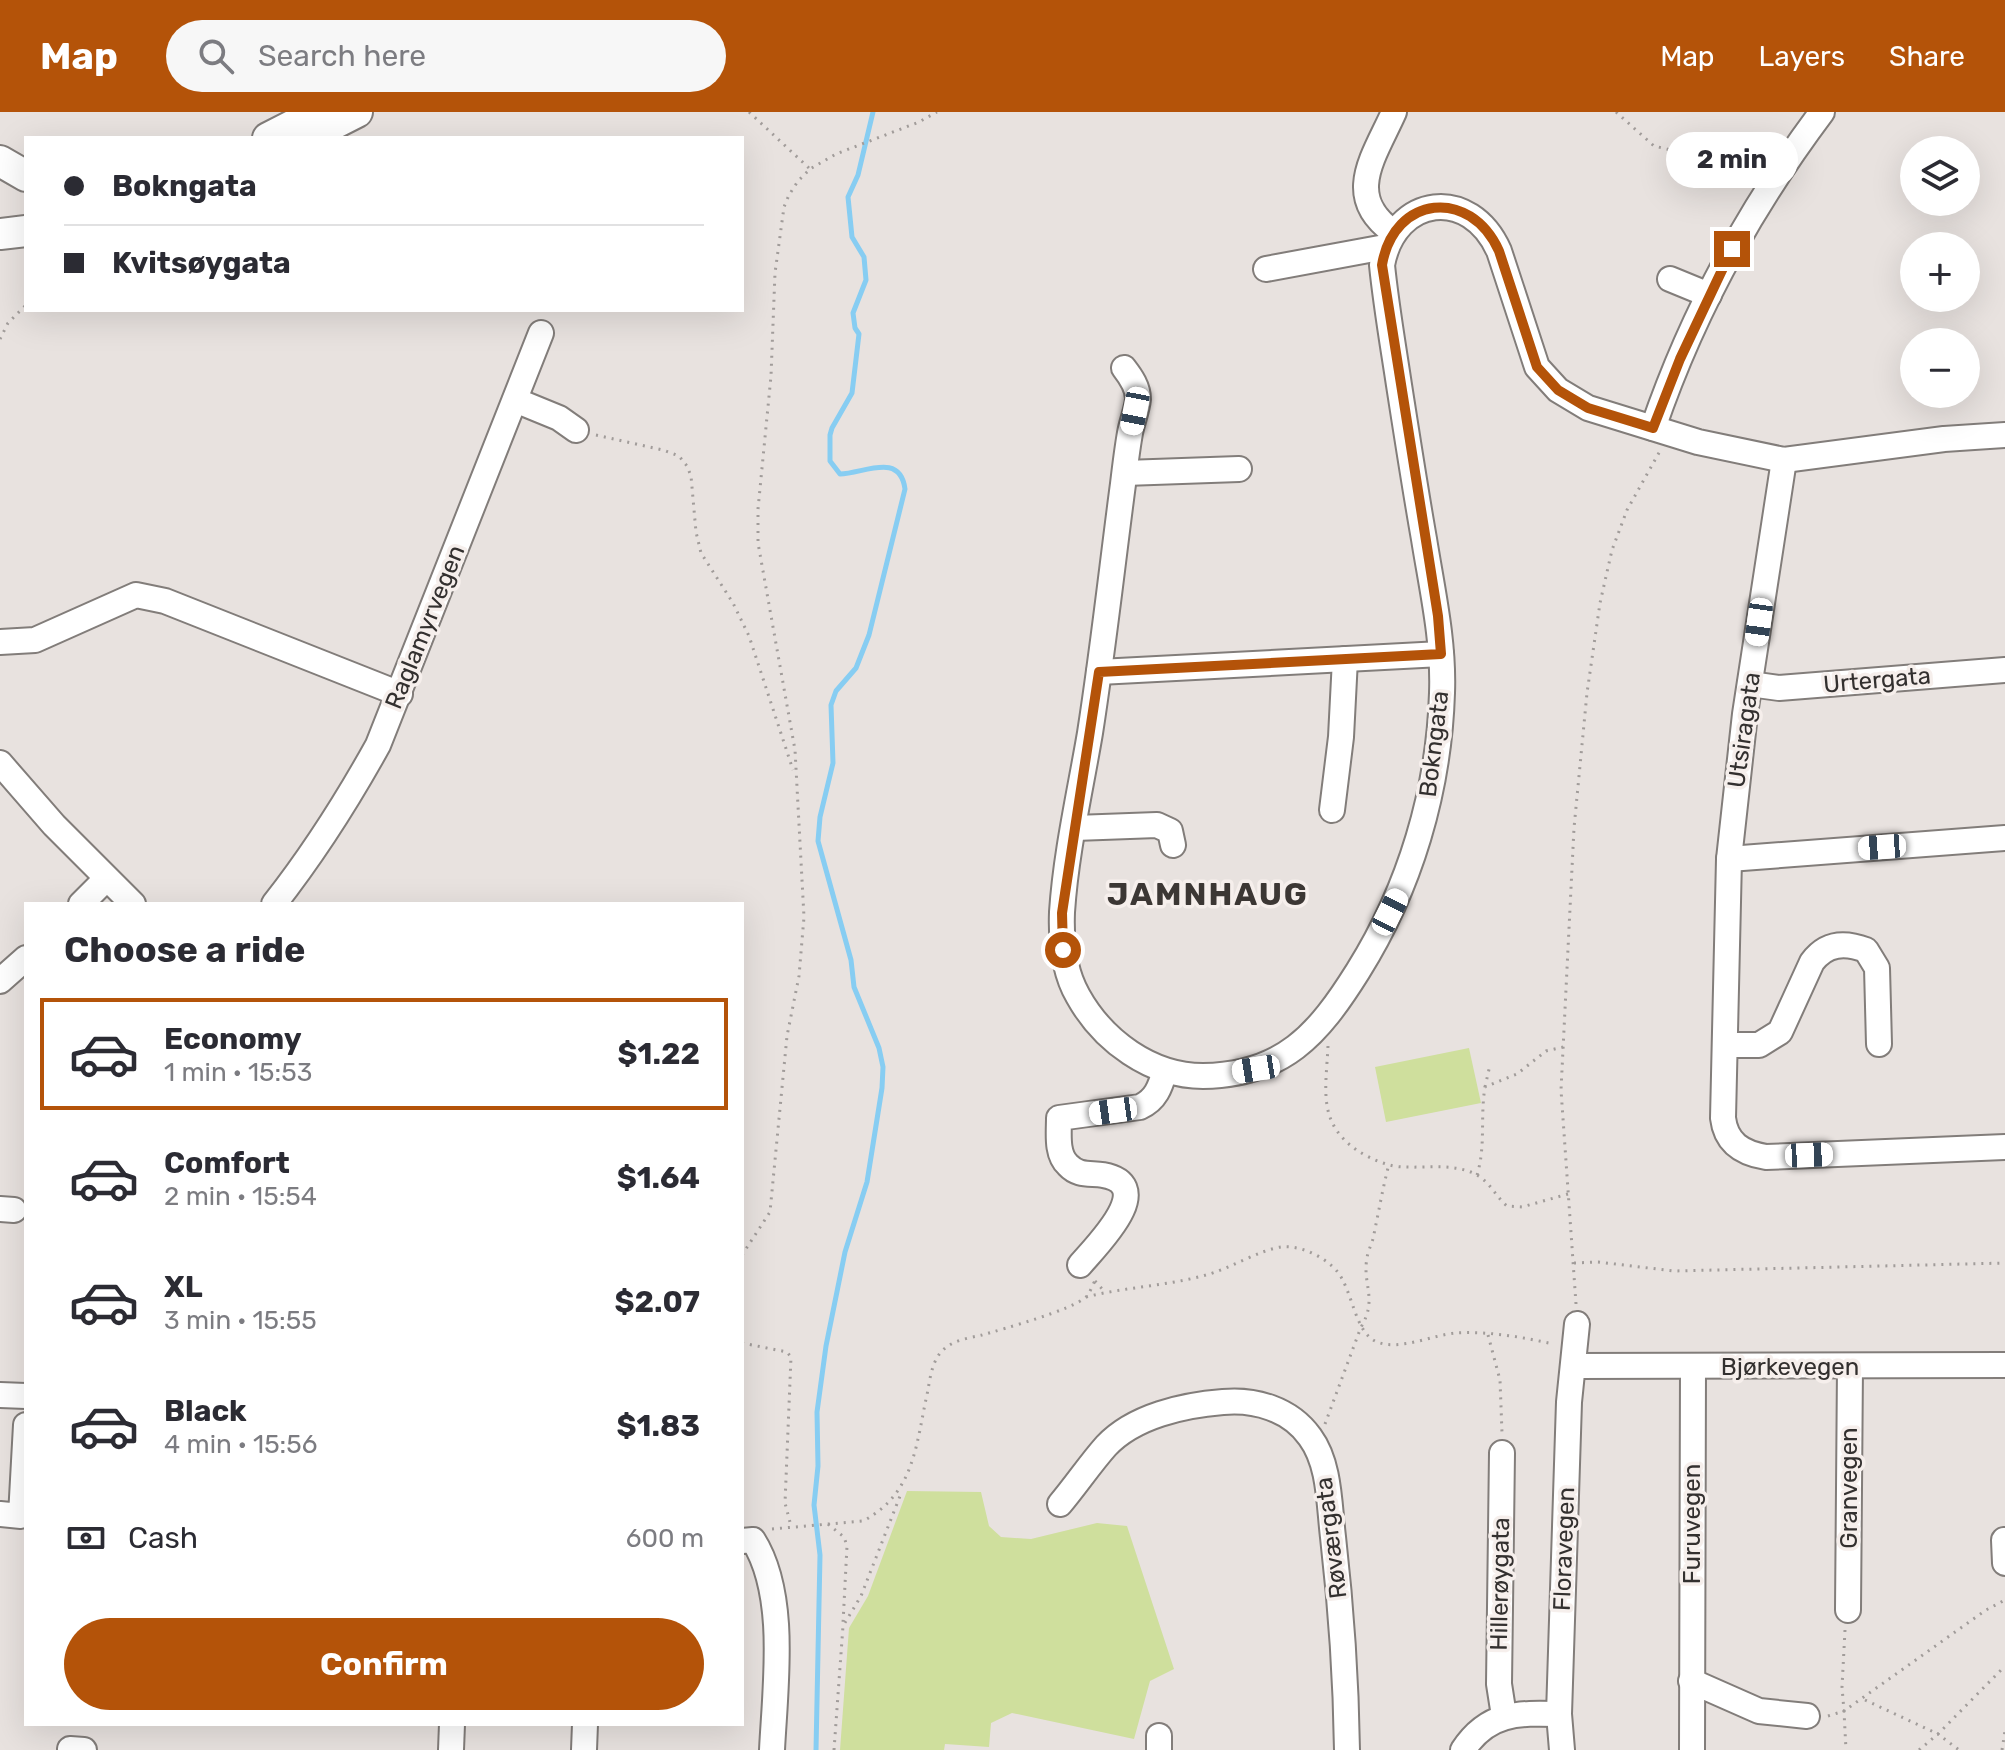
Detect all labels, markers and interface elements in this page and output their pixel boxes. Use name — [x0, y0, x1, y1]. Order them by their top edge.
search box — [166, 20, 726, 92]
text: Map — [40, 33, 118, 79]
icon: search — [194, 34, 238, 78]
text: Search here — [258, 38, 426, 74]
text: Map — [1660, 40, 1715, 73]
text: Layers — [1759, 40, 1845, 73]
text: Share — [1889, 40, 1965, 73]
callout: 2 min — [1666, 133, 1798, 189]
map controls — [1900, 136, 1980, 408]
button: layers — [1900, 136, 1980, 216]
text: 2 min — [1697, 144, 1767, 175]
text: Bokngata — [112, 168, 257, 204]
route end — [1714, 231, 1750, 267]
button: + — [1900, 232, 1980, 312]
text: Kvitsøygata — [112, 245, 291, 281]
button: − — [1900, 328, 1980, 408]
car — [1119, 385, 1151, 437]
street label: Raglamyrvegen — [379, 541, 471, 713]
car — [1744, 597, 1774, 647]
street label: Urtergata — [1822, 661, 1932, 699]
street label: Utsiragata — [1722, 670, 1766, 790]
street label: Bokngata — [1414, 689, 1454, 799]
car — [1857, 833, 1907, 861]
district label: JAMNHAUG — [1107, 875, 1309, 913]
car — [1368, 885, 1412, 939]
text: Choose a ride — [64, 928, 305, 971]
route start — [1045, 932, 1081, 968]
icon: car — [68, 1018, 140, 1090]
text: Economy — [164, 1021, 302, 1057]
text: $1.22 — [618, 1036, 700, 1072]
car — [1230, 1053, 1282, 1085]
text: 1 min · 15:53 — [164, 1057, 312, 1088]
car — [1088, 1096, 1138, 1126]
icon: car — [68, 1142, 140, 1214]
car — [1785, 1142, 1833, 1168]
text: Comfort — [164, 1145, 290, 1181]
text: $1.64 — [617, 1160, 700, 1196]
text: 2 min · 15:54 — [164, 1181, 317, 1212]
icon: car — [68, 1266, 140, 1338]
text: XL — [164, 1269, 203, 1305]
text: $2.07 — [615, 1284, 700, 1320]
text: 3 min · 15:55 — [164, 1305, 317, 1336]
street label: Bjørkevegen — [1721, 1353, 1859, 1381]
icon: car — [68, 1390, 140, 1462]
text: Black — [164, 1393, 247, 1429]
text: $1.83 — [617, 1408, 700, 1444]
street label: Granvegen — [1835, 1427, 1863, 1549]
text: 4 min · 15:56 — [164, 1429, 317, 1460]
street label: Furuvegen — [1678, 1464, 1706, 1584]
street label: Røværgata — [1310, 1476, 1352, 1600]
street label: Floravegen — [1548, 1486, 1580, 1612]
icon: cash — [64, 1516, 108, 1560]
street label: Hillerøygata — [1485, 1517, 1515, 1651]
text: Cash — [128, 1520, 198, 1556]
text: 600 m — [626, 1523, 704, 1554]
button: Confirm — [64, 1618, 704, 1710]

